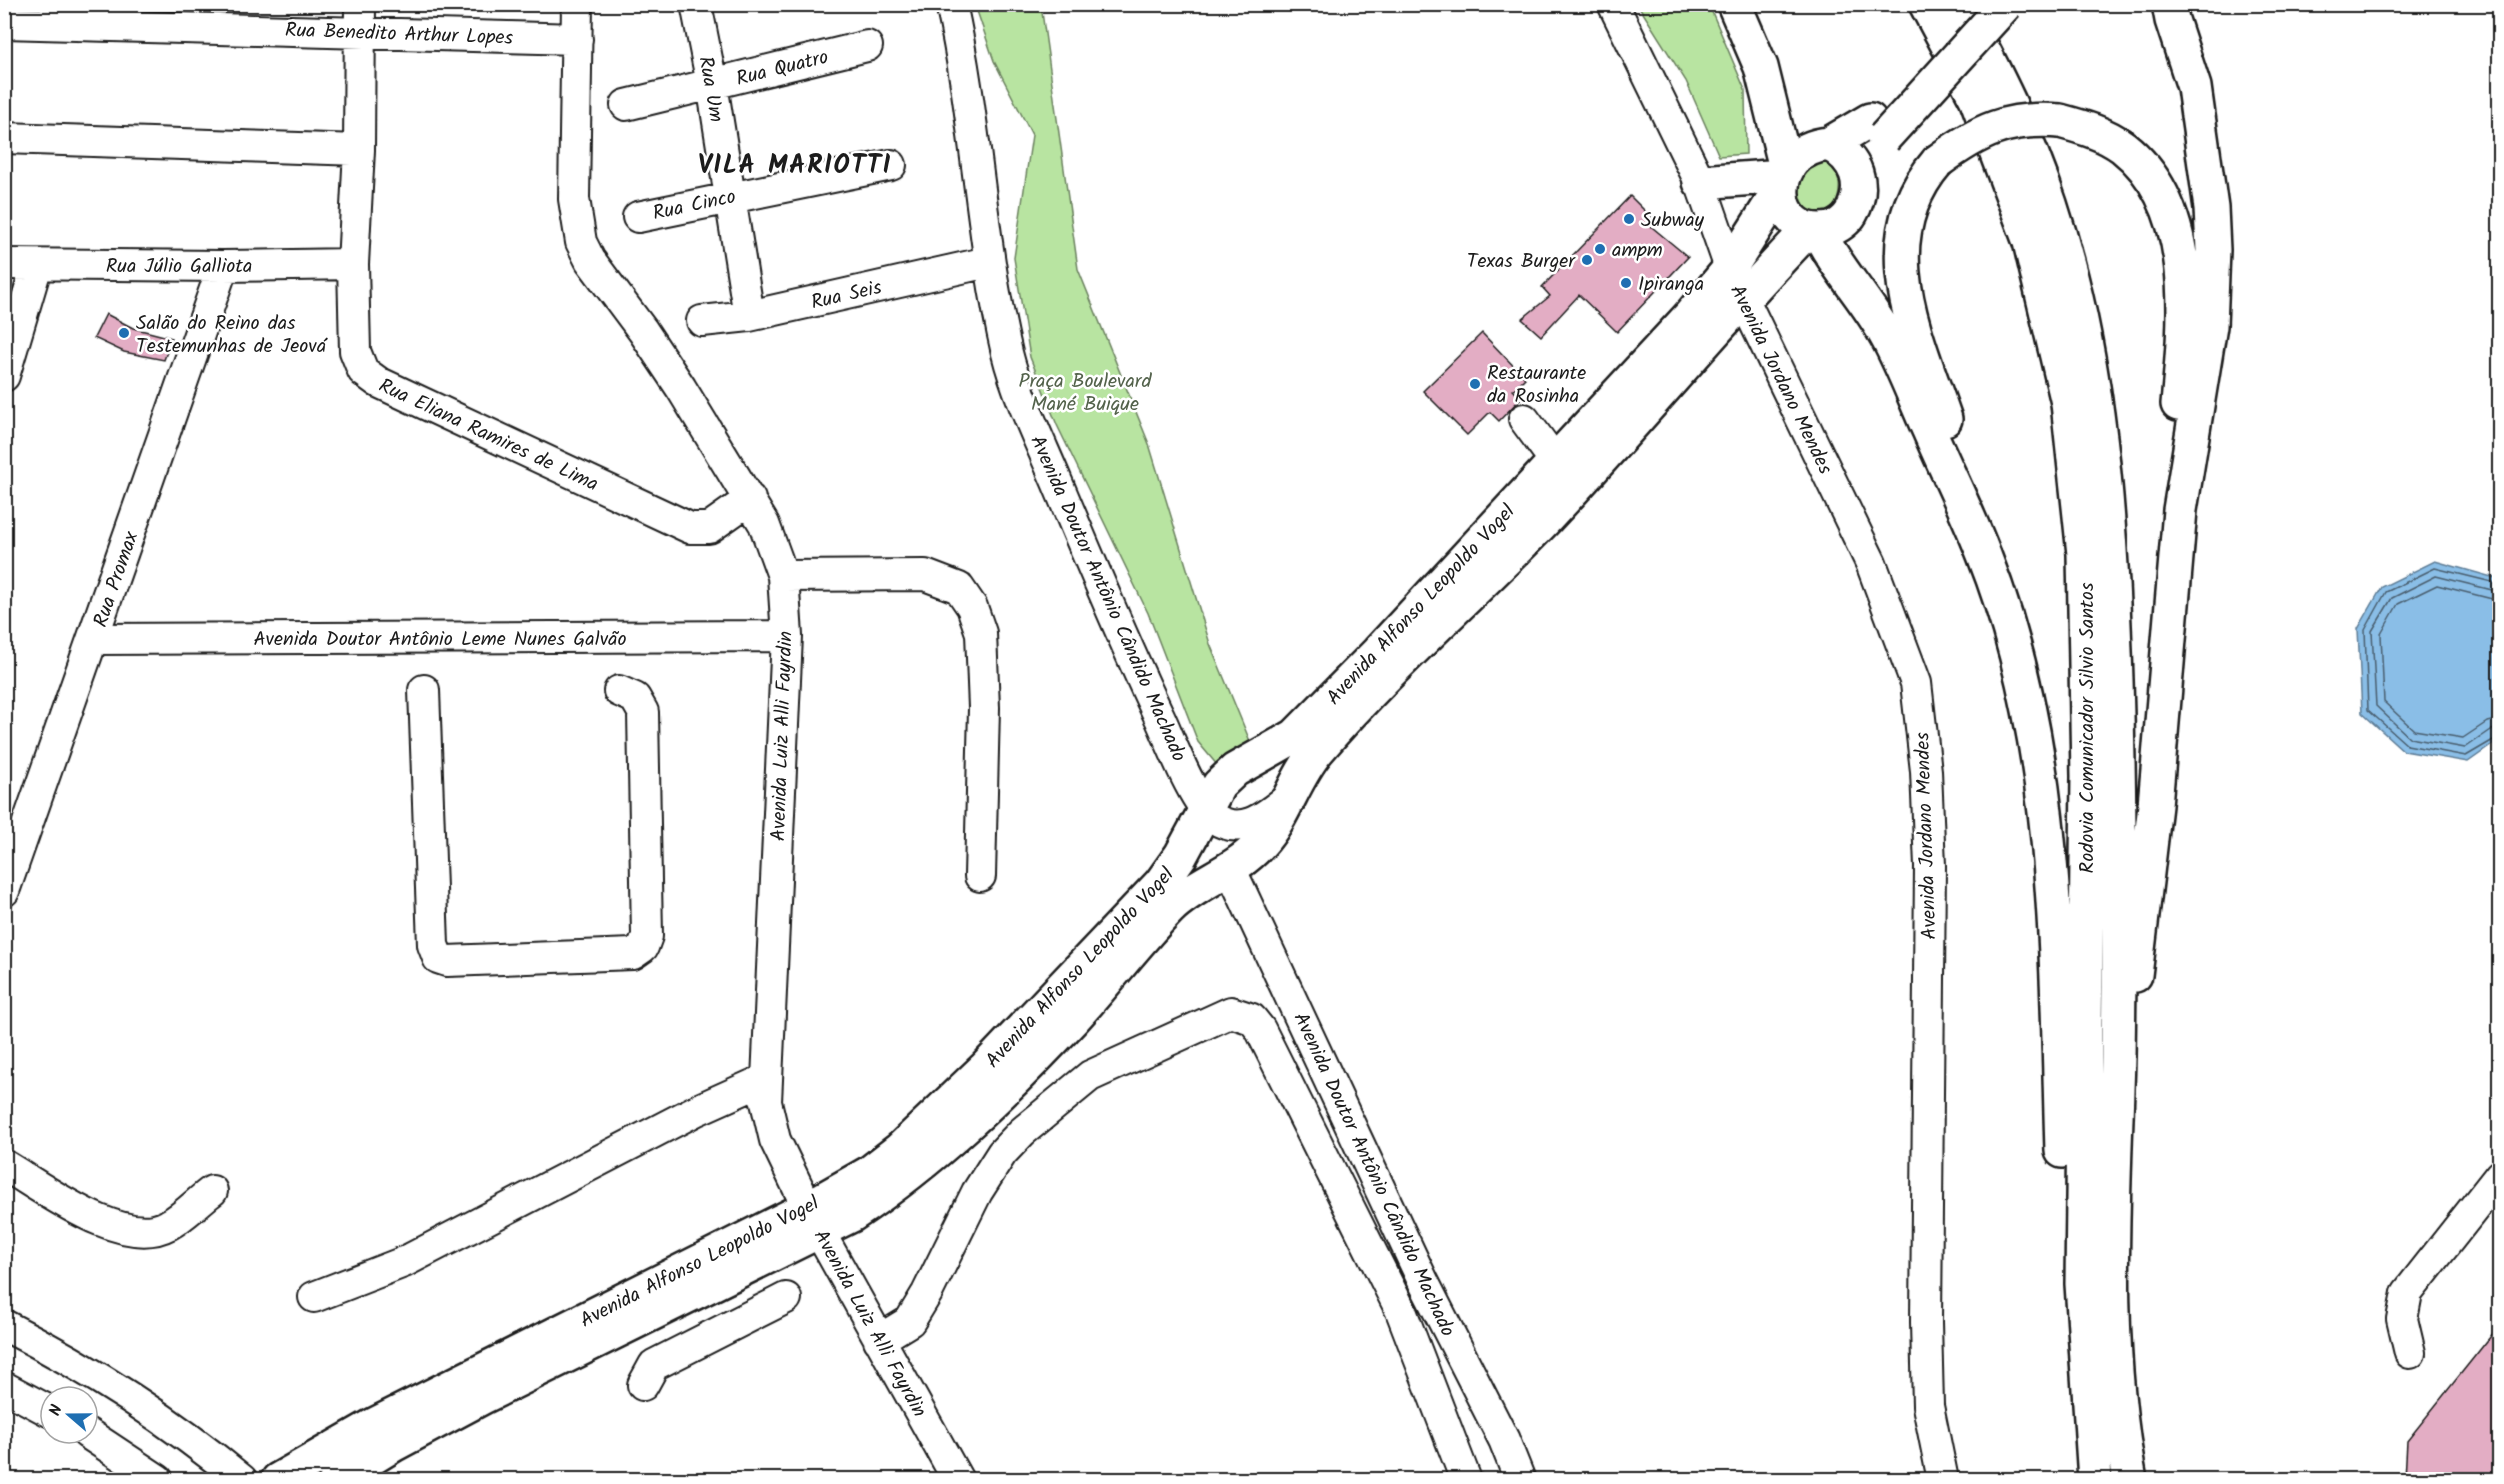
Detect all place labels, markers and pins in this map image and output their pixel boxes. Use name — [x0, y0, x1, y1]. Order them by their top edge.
place label: Subway — [1641, 205, 1705, 237]
marker: Subway — [1622, 212, 1636, 226]
place label: ampm — [1612, 235, 1663, 267]
marker: ampm — [1593, 242, 1607, 256]
place label: Texas Burger — [1467, 246, 1576, 278]
marker: Texas Burger — [1580, 253, 1594, 267]
place label: Ipiranga — [1638, 269, 1704, 301]
marker: Ipiranga — [1619, 276, 1633, 290]
place label: Salão do Reino das Testemunhas de Jeová — [136, 308, 328, 363]
marker: Salão do Reino das Testemunhas de Jeová — [117, 326, 131, 340]
place label: Restaurante da Rosinha — [1487, 358, 1586, 413]
marker: Restaurante da Rosinha — [1468, 377, 1482, 391]

